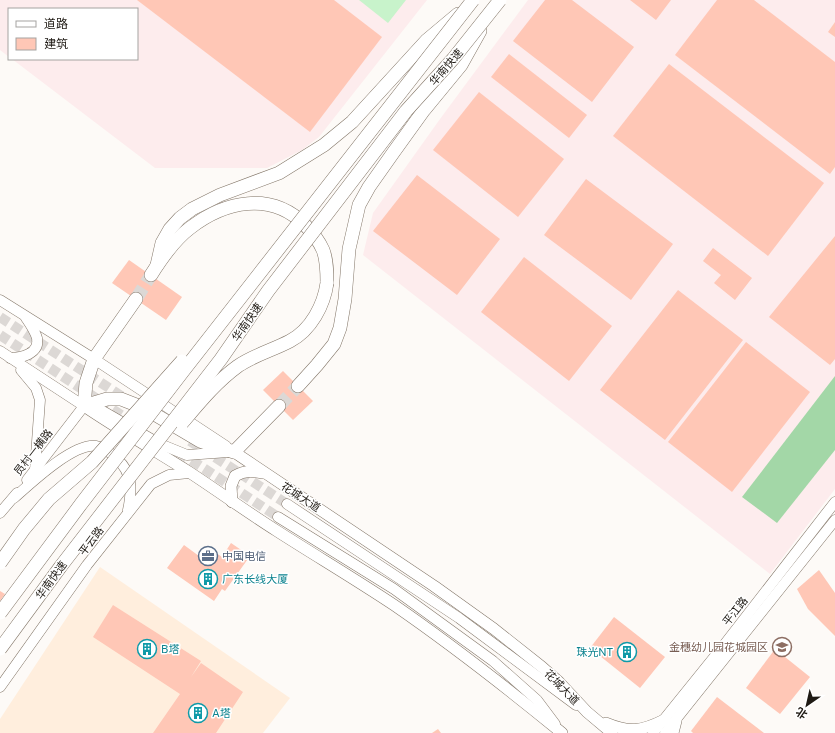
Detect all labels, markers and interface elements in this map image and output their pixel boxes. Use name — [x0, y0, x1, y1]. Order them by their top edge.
legend — [8, 8, 138, 60]
text: 道路 — [44, 17, 68, 31]
text: 建筑 — [44, 37, 68, 51]
street label: 华南快速 — [427, 46, 465, 88]
street label: 华南快速 — [229, 301, 265, 343]
street label: 员村一横路 — [11, 427, 55, 477]
street label: 花城大道 — [279, 480, 323, 514]
street label: 平云路 — [76, 524, 106, 558]
office icon: 中国电信 — [197, 545, 219, 567]
place label: 中国电信 — [222, 550, 266, 562]
street label: 华南快速 — [33, 559, 69, 601]
building icon: 广东长线大厦 — [197, 568, 219, 590]
place label: 广东长线大厦 — [222, 573, 288, 585]
street label: 平江路 — [720, 594, 750, 628]
school or university icon: 金穗幼儿园花城园区 — [771, 636, 793, 658]
building icon: B塔 — [136, 638, 158, 660]
building icon: 珠光NT — [616, 641, 638, 663]
place label: 金穗幼儿园花城园区 — [669, 641, 768, 653]
place label: B塔 — [161, 643, 179, 655]
place label: 珠光NT — [576, 646, 613, 658]
street label: 花城大道 — [542, 667, 582, 707]
north arrow — [787, 685, 827, 725]
building icon: A塔 — [187, 702, 209, 724]
text: 北 — [793, 705, 809, 721]
place label: A塔 — [212, 707, 231, 719]

